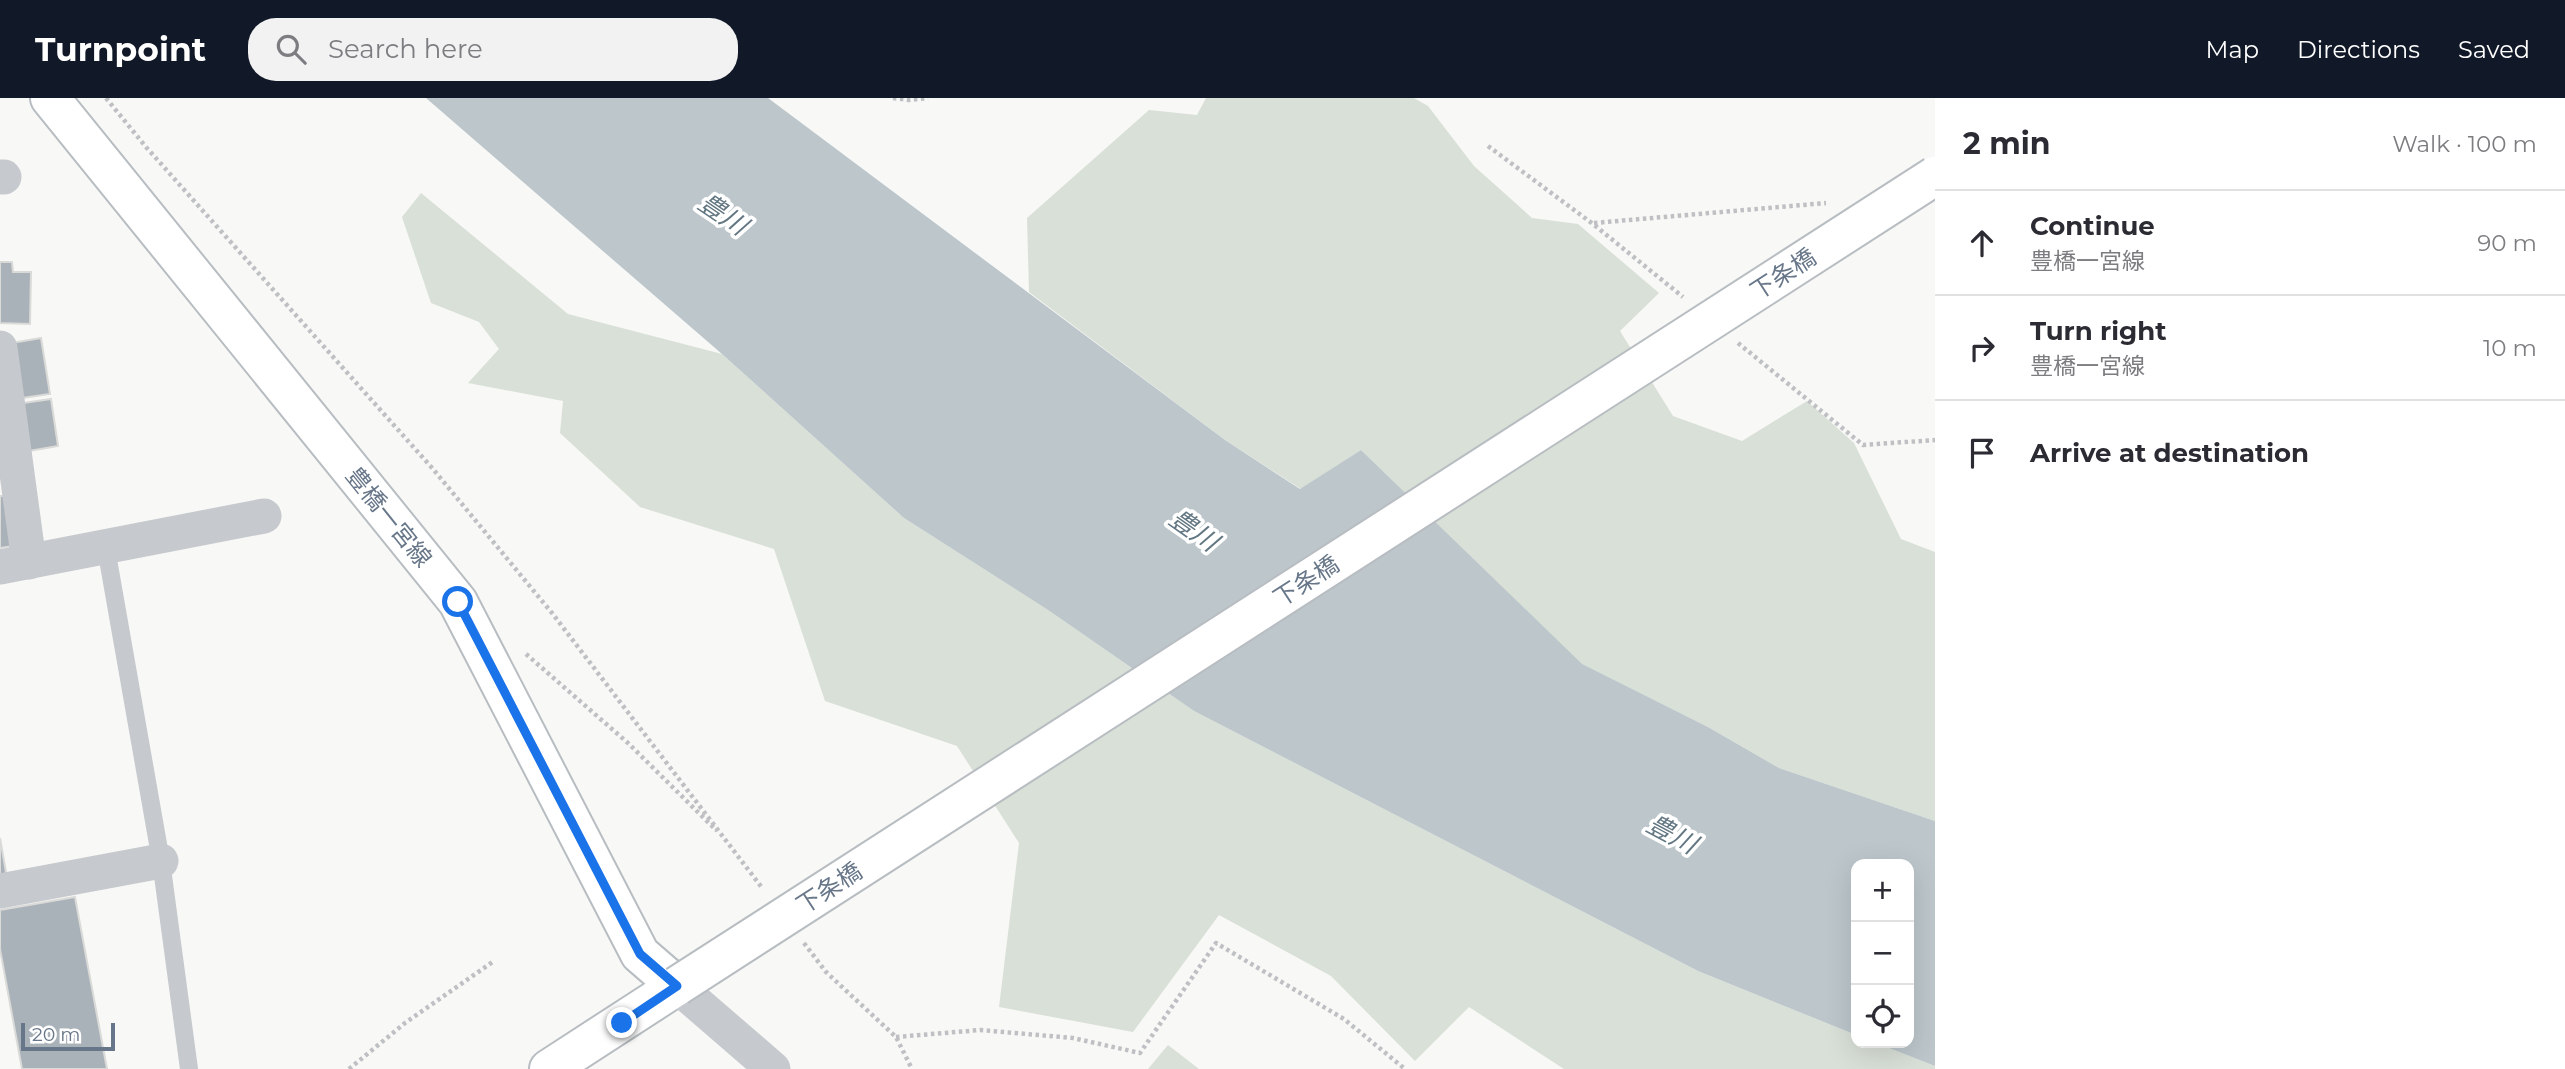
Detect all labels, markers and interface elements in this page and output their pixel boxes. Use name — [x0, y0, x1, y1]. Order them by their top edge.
search box — [248, 18, 738, 81]
text: Turnpoint — [35, 29, 206, 69]
icon: search — [272, 30, 310, 68]
text: Search here — [328, 33, 483, 65]
text: Map — [2206, 35, 2259, 64]
text: Directions — [2297, 35, 2420, 64]
text: Saved — [2458, 35, 2530, 64]
text: 2 min — [1963, 125, 2050, 162]
text: Walk · 100 m — [2392, 130, 2537, 158]
water label: 豊川 — [692, 186, 756, 243]
text: Continue — [2030, 210, 2155, 242]
icon: ahead — [1963, 224, 2001, 262]
text: 90 m — [2477, 229, 2537, 257]
street label: 下条橋 — [1745, 242, 1821, 306]
text: 豊橋一宮線 — [2030, 247, 2145, 275]
text: Turn right — [2030, 315, 2166, 347]
icon: right — [1963, 329, 2001, 367]
text: 10 m — [2483, 334, 2537, 362]
text: 豊橋一宮線 — [2030, 352, 2145, 380]
icon: arrive — [1963, 434, 2001, 472]
text: Arrive at destination — [2030, 437, 2309, 469]
street label: 豊橋一宮線 — [340, 461, 438, 573]
water label: 豊川 — [1164, 502, 1227, 560]
street label: 下条橋 — [1268, 549, 1344, 613]
route start — [442, 586, 473, 617]
water label: 豊川 — [1642, 808, 1705, 862]
street label: 下条橋 — [791, 856, 867, 920]
map controls — [1851, 859, 1914, 1048]
button: + — [1851, 859, 1914, 922]
button: − — [1851, 922, 1914, 985]
button: locate — [1851, 985, 1914, 1048]
route end — [606, 1007, 637, 1038]
scale bar — [21, 1020, 116, 1052]
text: 20 m — [32, 1023, 80, 1046]

